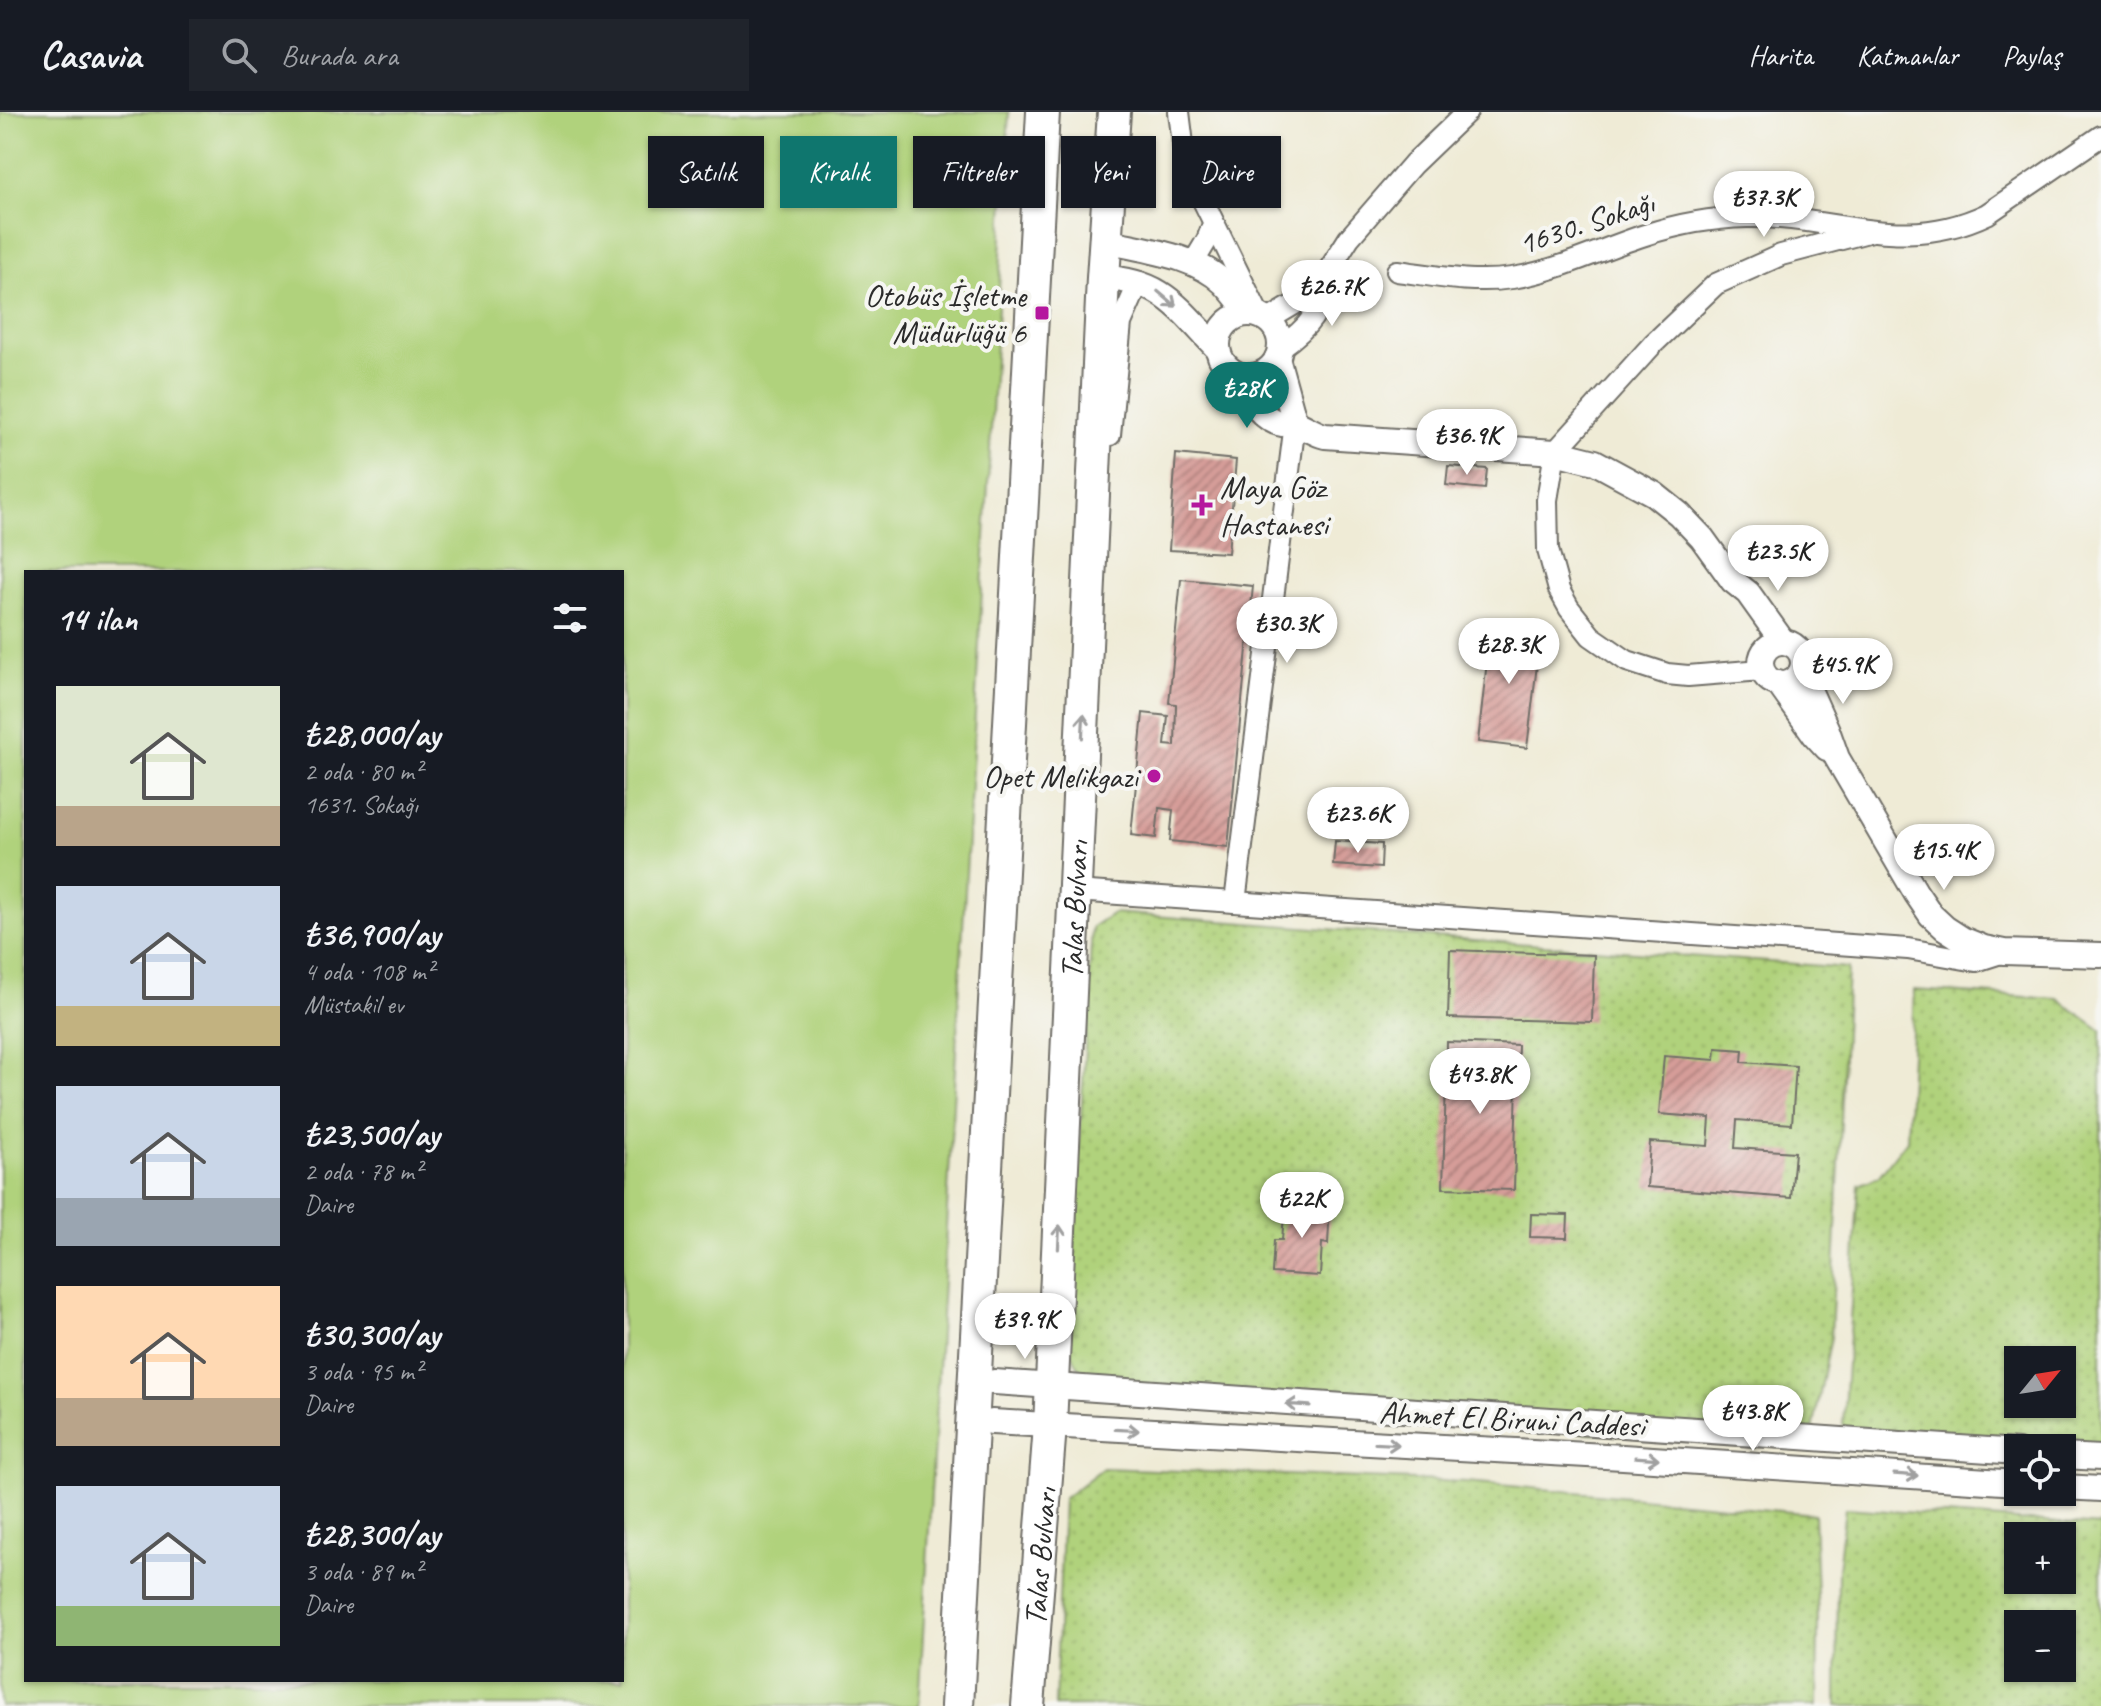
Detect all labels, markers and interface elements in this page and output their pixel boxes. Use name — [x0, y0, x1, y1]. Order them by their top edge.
search box — [189, 19, 749, 91]
text: Casavia — [40, 32, 141, 79]
icon: search — [217, 33, 261, 77]
text: Burada ara — [281, 36, 398, 74]
text: Harita — [1749, 38, 1813, 73]
text: Katmanlar — [1857, 38, 1958, 73]
text: Paylaş — [2002, 38, 2061, 73]
chip: Satılık — [648, 136, 764, 208]
chip: Kiralık — [780, 136, 897, 208]
chip: Filtreler — [913, 136, 1045, 208]
chip: Yeni — [1061, 136, 1156, 208]
chip: Daire — [1172, 136, 1281, 208]
pin: ₺37.3K — [1699, 171, 1829, 239]
text: ₺37.3K — [1731, 180, 1797, 213]
street label: 1630. Sokağı — [1513, 181, 1661, 264]
pin: ₺26.7K — [1267, 260, 1397, 328]
text: ₺26.7K — [1299, 269, 1365, 302]
place label: Otobüs İşletme Müdürlüğü 6 — [865, 275, 1029, 353]
one-way arrow — [1157, 290, 1177, 308]
marker: Otobüs İşletme Müdürlüğü 6 — [1033, 304, 1051, 322]
pin: ₺28K — [1200, 362, 1294, 430]
text: ₺28K — [1223, 371, 1271, 404]
pin: ₺36.9K — [1402, 409, 1532, 477]
text: ₺36.9K — [1434, 418, 1500, 451]
place label: Maya Göz Hastanesi — [1220, 467, 1332, 545]
marker: Maya Göz Hastanesi — [1191, 494, 1213, 516]
pin: ₺23.5K — [1713, 525, 1843, 593]
text: ₺23.5K — [1746, 534, 1810, 567]
icon: filters — [548, 596, 592, 640]
text: 14 ilan — [56, 597, 137, 640]
pin: ₺30.3K — [1222, 597, 1352, 665]
text: ₺30.3K — [1254, 606, 1320, 639]
pin: ₺28.3K — [1444, 618, 1574, 686]
text: ₺28.3K — [1476, 627, 1542, 660]
pin: ₺45.9K — [1778, 638, 1908, 706]
text: ₺45.9K — [1811, 647, 1875, 680]
text: ₺28,000/ay — [304, 712, 440, 755]
one-way arrow — [1075, 713, 1090, 740]
icon: home — [120, 718, 216, 814]
text: 2 oda · 80 m² — [304, 755, 422, 788]
place label: Opet Melikgazi — [983, 756, 1142, 797]
marker: Opet Melikgazi — [1145, 767, 1163, 785]
pin: ₺23.6K — [1293, 787, 1423, 855]
text: 1631. Sokağı — [304, 788, 418, 821]
text: ₺23.6K — [1325, 796, 1391, 829]
pin: ₺15.4K — [1879, 824, 2009, 892]
text: ₺15.4K — [1912, 833, 1976, 866]
street label: Talas Bulvarı — [1050, 837, 1098, 979]
text: ₺36,900/ay — [304, 912, 440, 955]
icon: home — [120, 918, 216, 1014]
text: 4 oda · 108 m² — [304, 955, 434, 988]
text: Müstakil ev — [304, 988, 403, 1021]
pin: ₺43.8K — [1415, 1048, 1545, 1116]
text: ₺43.8K — [1447, 1057, 1513, 1090]
text: ₺23,500/ay — [304, 1112, 439, 1155]
icon: home — [120, 1118, 216, 1214]
text: 2 oda · 78 m² — [304, 1155, 422, 1188]
pin: ₺22K — [1255, 1172, 1349, 1240]
text: ₺22K — [1278, 1181, 1326, 1214]
text: Daire — [304, 1188, 353, 1221]
one-way arrow — [1051, 1224, 1066, 1251]
pin: ₺39.9K — [960, 1293, 1090, 1361]
text: ₺39.9K — [993, 1302, 1057, 1335]
text: ₺30,300/ay — [304, 1312, 440, 1355]
icon: home — [120, 1318, 216, 1414]
north arrow — [2004, 1346, 2076, 1418]
map controls — [2004, 1346, 2076, 1682]
text: 3 oda · 95 m² — [304, 1355, 422, 1388]
pin: ₺43.8K — [1688, 1385, 1818, 1453]
text: Daire — [304, 1388, 353, 1421]
street label: Ahmet El Biruni Caddesi — [1378, 1392, 1650, 1447]
text: ₺43.8K — [1720, 1394, 1786, 1427]
one-way arrow — [1285, 1397, 1312, 1412]
one-way arrow — [1113, 1423, 1140, 1438]
button: locate — [2004, 1434, 2076, 1506]
one-way arrow — [1373, 1437, 1400, 1452]
one-way arrow — [1633, 1451, 1660, 1466]
one-way arrow — [1892, 1468, 1919, 1483]
street label: Talas Bulvarı — [1014, 1484, 1066, 1627]
text: ₺28,300/ay — [304, 1512, 440, 1555]
icon: home — [120, 1518, 216, 1614]
button: + — [2004, 1522, 2076, 1594]
text: 3 oda · 89 m² — [304, 1555, 422, 1588]
text: Daire — [304, 1588, 353, 1621]
button: − — [2004, 1610, 2076, 1682]

